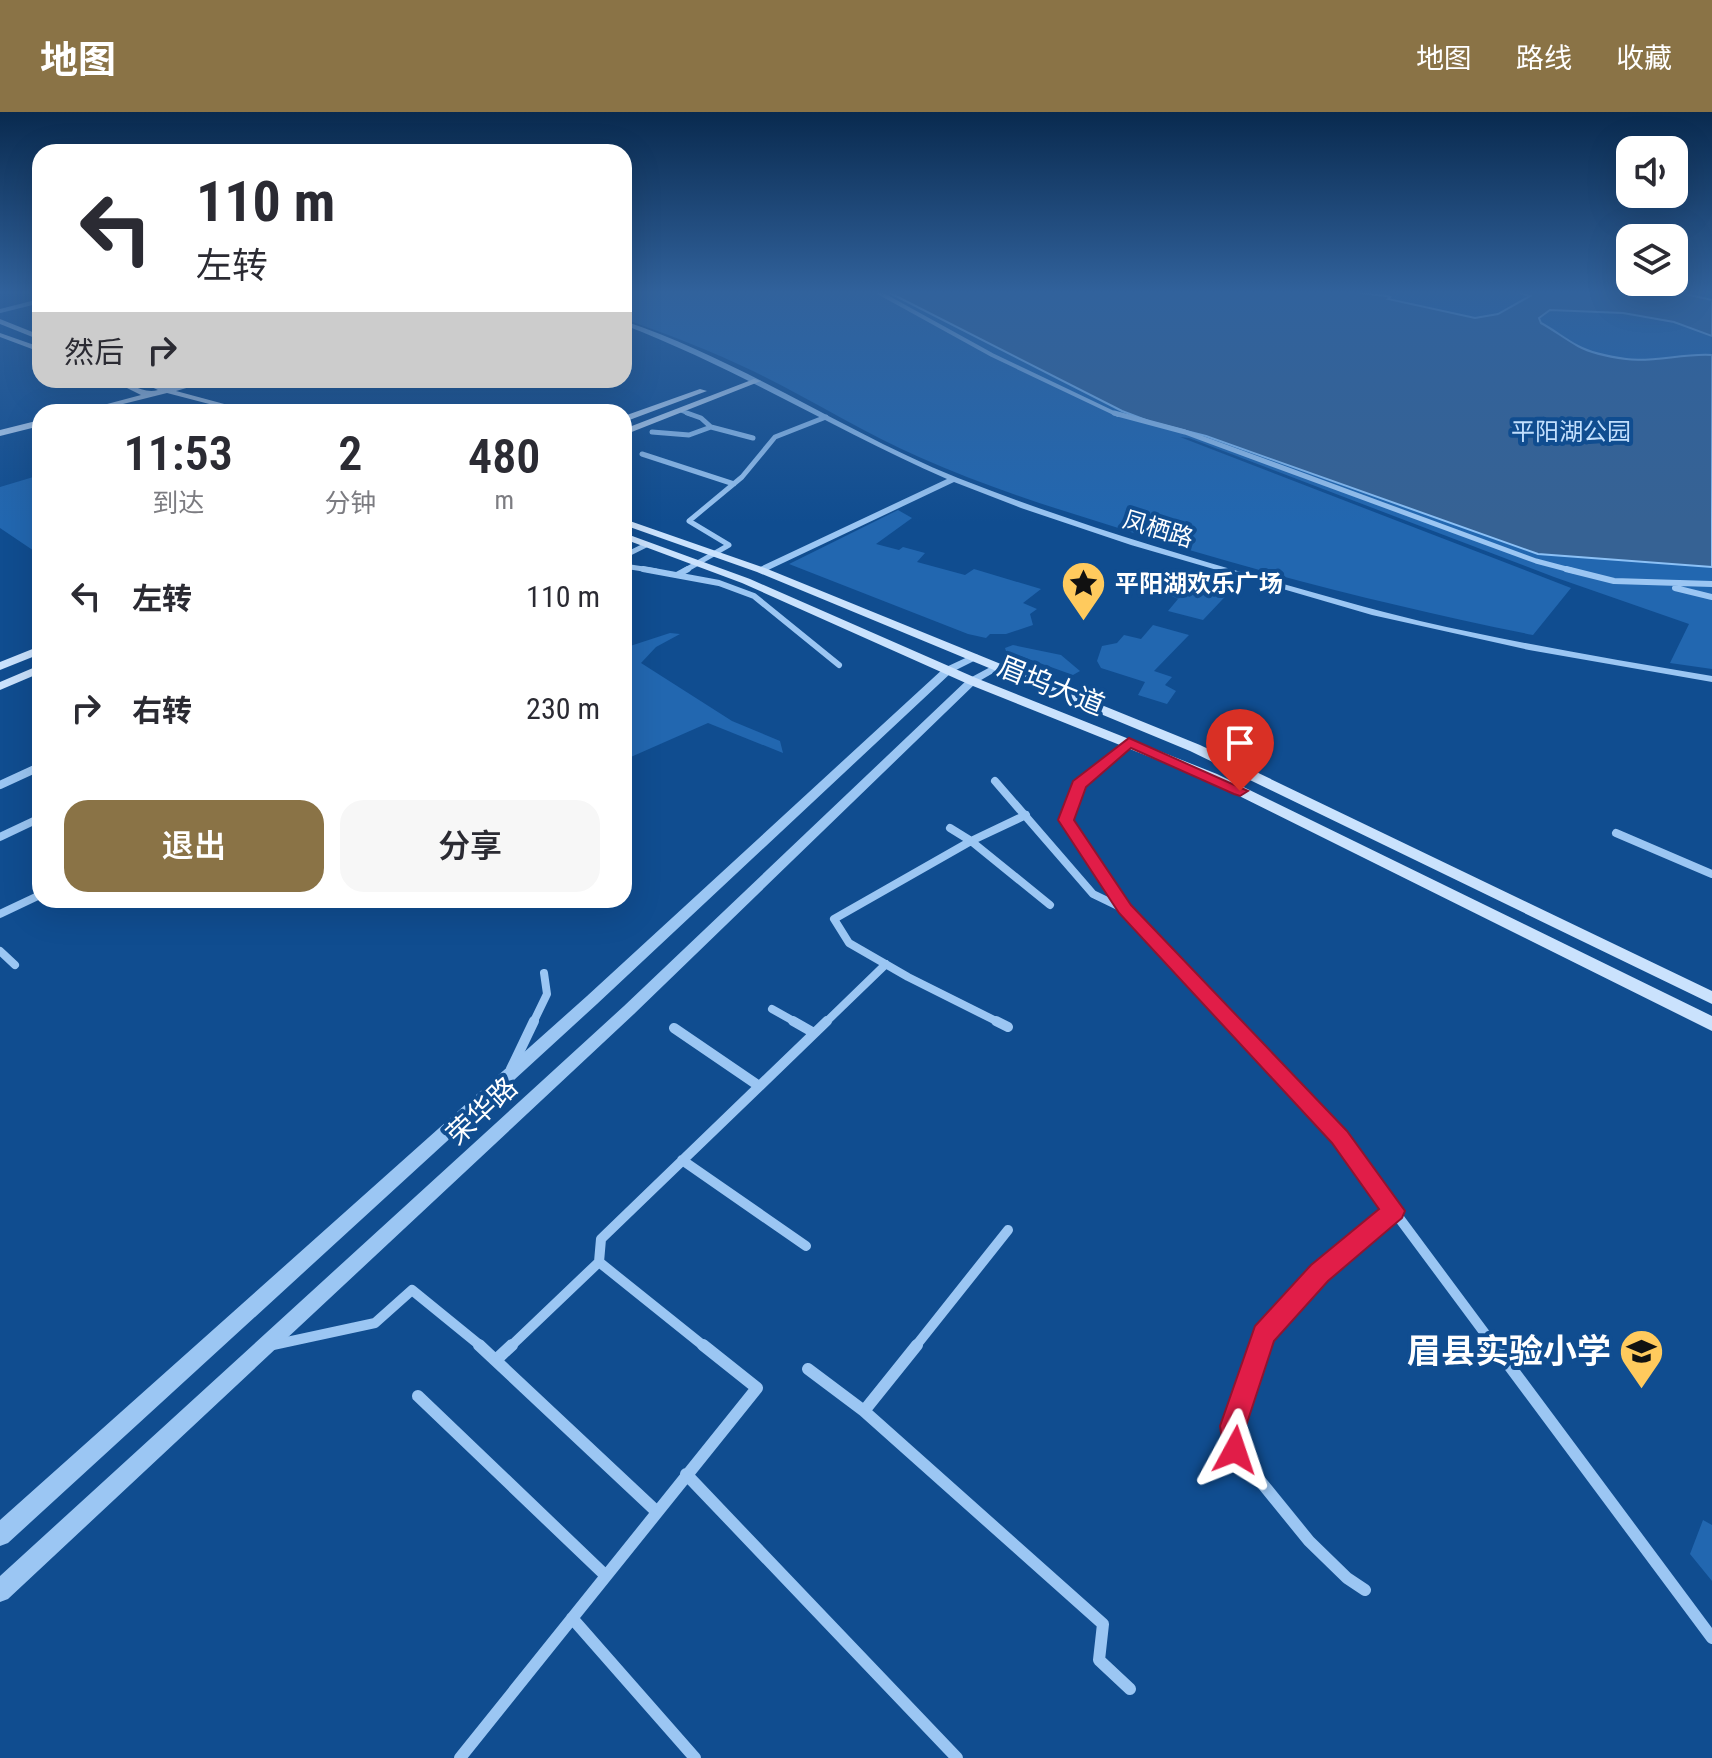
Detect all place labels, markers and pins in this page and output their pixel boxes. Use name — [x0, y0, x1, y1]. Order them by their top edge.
place icon: 平阳湖欢乐广场 — [1060, 560, 1108, 623]
place label: 平阳湖欢乐广场 — [1115, 570, 1283, 598]
pin — [1206, 709, 1274, 791]
school or university icon: 眉县实验小学 — [1618, 1327, 1666, 1390]
place label: 眉县实验小学 — [1407, 1331, 1611, 1371]

